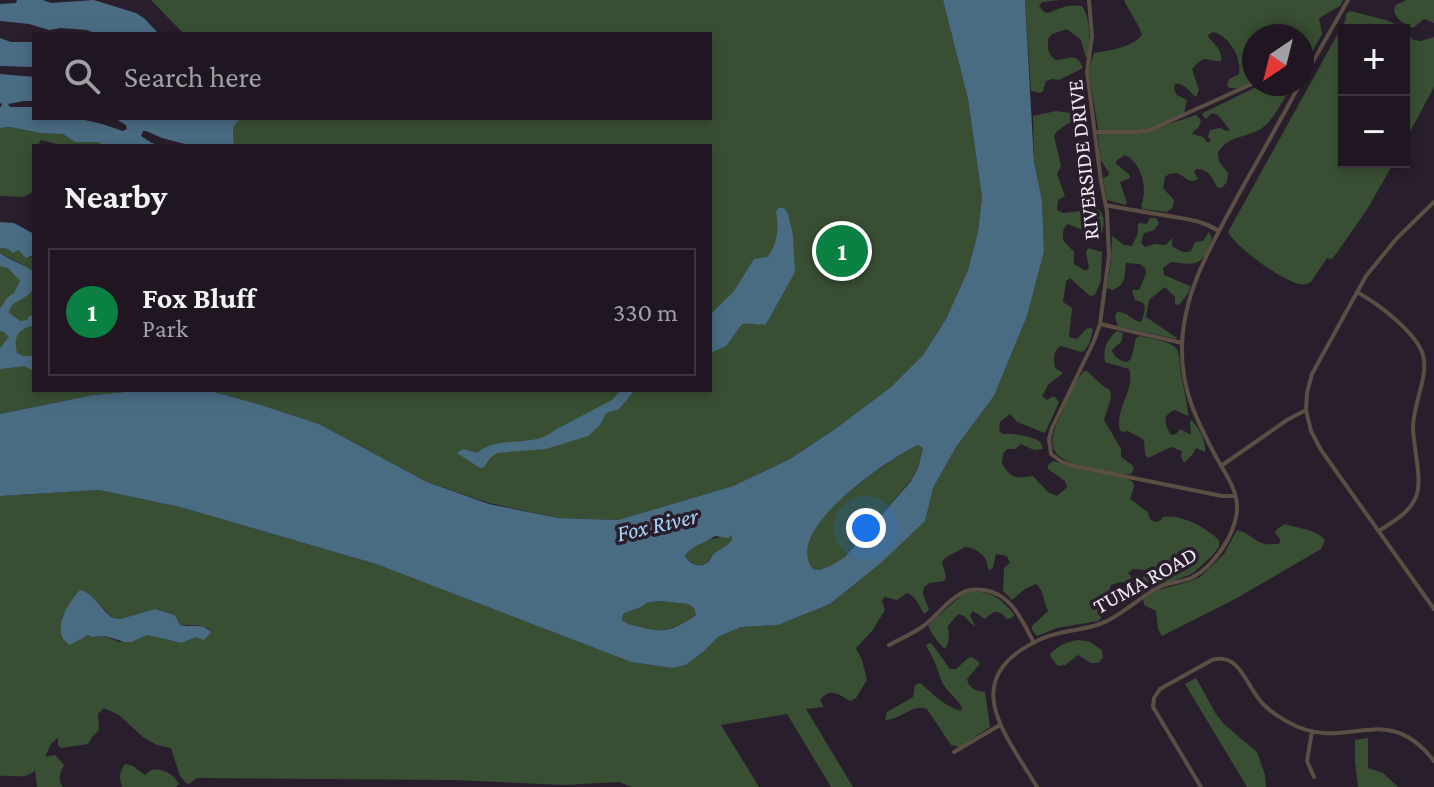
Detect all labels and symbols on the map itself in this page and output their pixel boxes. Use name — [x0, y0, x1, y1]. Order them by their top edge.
north arrow — [1242, 24, 1314, 96]
street label: RIVERSIDE DRIVE — [1062, 79, 1104, 241]
pin: 1 — [816, 221, 868, 281]
water label: Fox River — [613, 501, 701, 547]
your location — [846, 508, 886, 548]
street label: TUMA ROAD — [1089, 541, 1201, 619]

